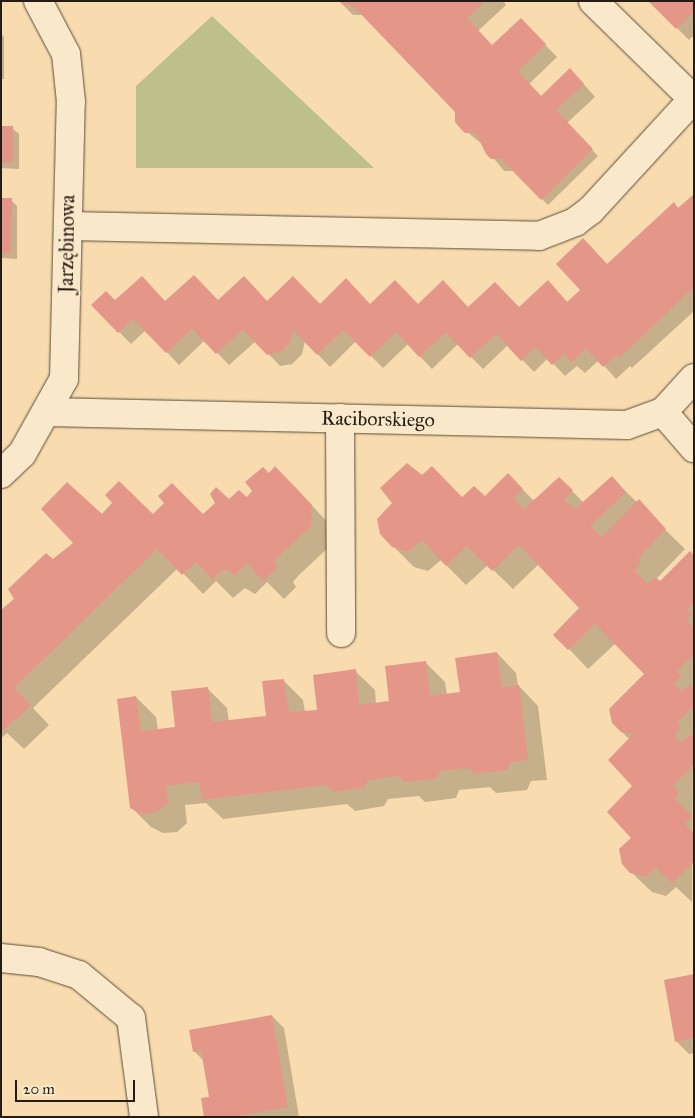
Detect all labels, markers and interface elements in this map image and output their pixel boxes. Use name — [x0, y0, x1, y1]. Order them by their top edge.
street label: Jarzębinowa — [54, 194, 80, 294]
street label: Raciborskiego — [321, 406, 435, 432]
scale bar — [18, 1070, 138, 1102]
text: 20 m — [23, 1080, 55, 1098]

